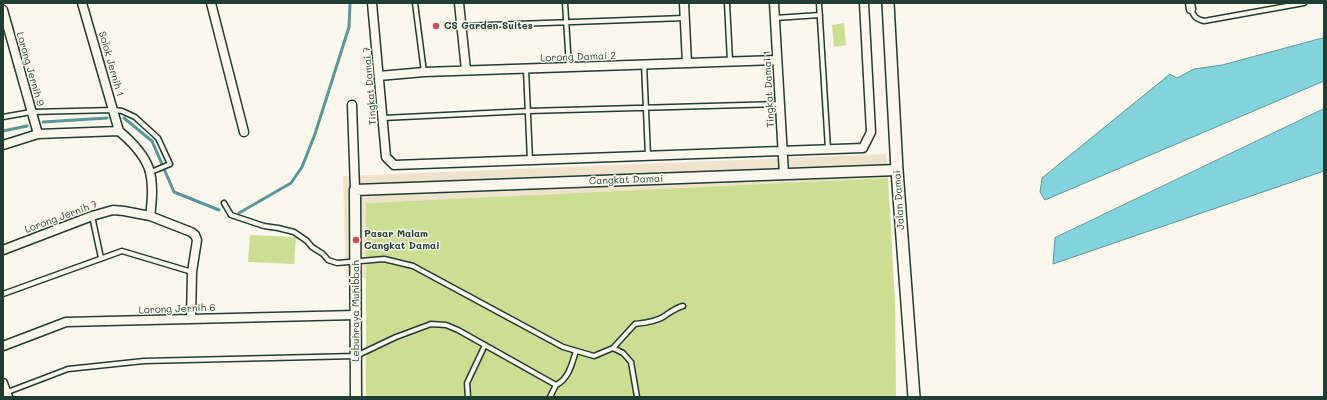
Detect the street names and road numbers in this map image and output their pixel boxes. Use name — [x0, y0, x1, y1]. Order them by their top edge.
street label: Lorong Jernih 9 — [14, 30, 46, 108]
street label: Solok Jernih 1 — [96, 30, 126, 98]
street label: Tingkat Damai 7 — [361, 47, 379, 125]
street label: Lorong Damai 2 — [540, 50, 616, 64]
street label: Tingkat Damai 1 — [761, 50, 777, 128]
street label: Jalan Damai — [891, 170, 907, 230]
street label: Cangkat Damai — [589, 173, 663, 187]
street label: Lorong Jernih 7 — [23, 198, 99, 236]
street label: Lebuhraya Muhibbah — [350, 260, 362, 362]
street label: Lorong Jernih 6 — [138, 302, 216, 316]

